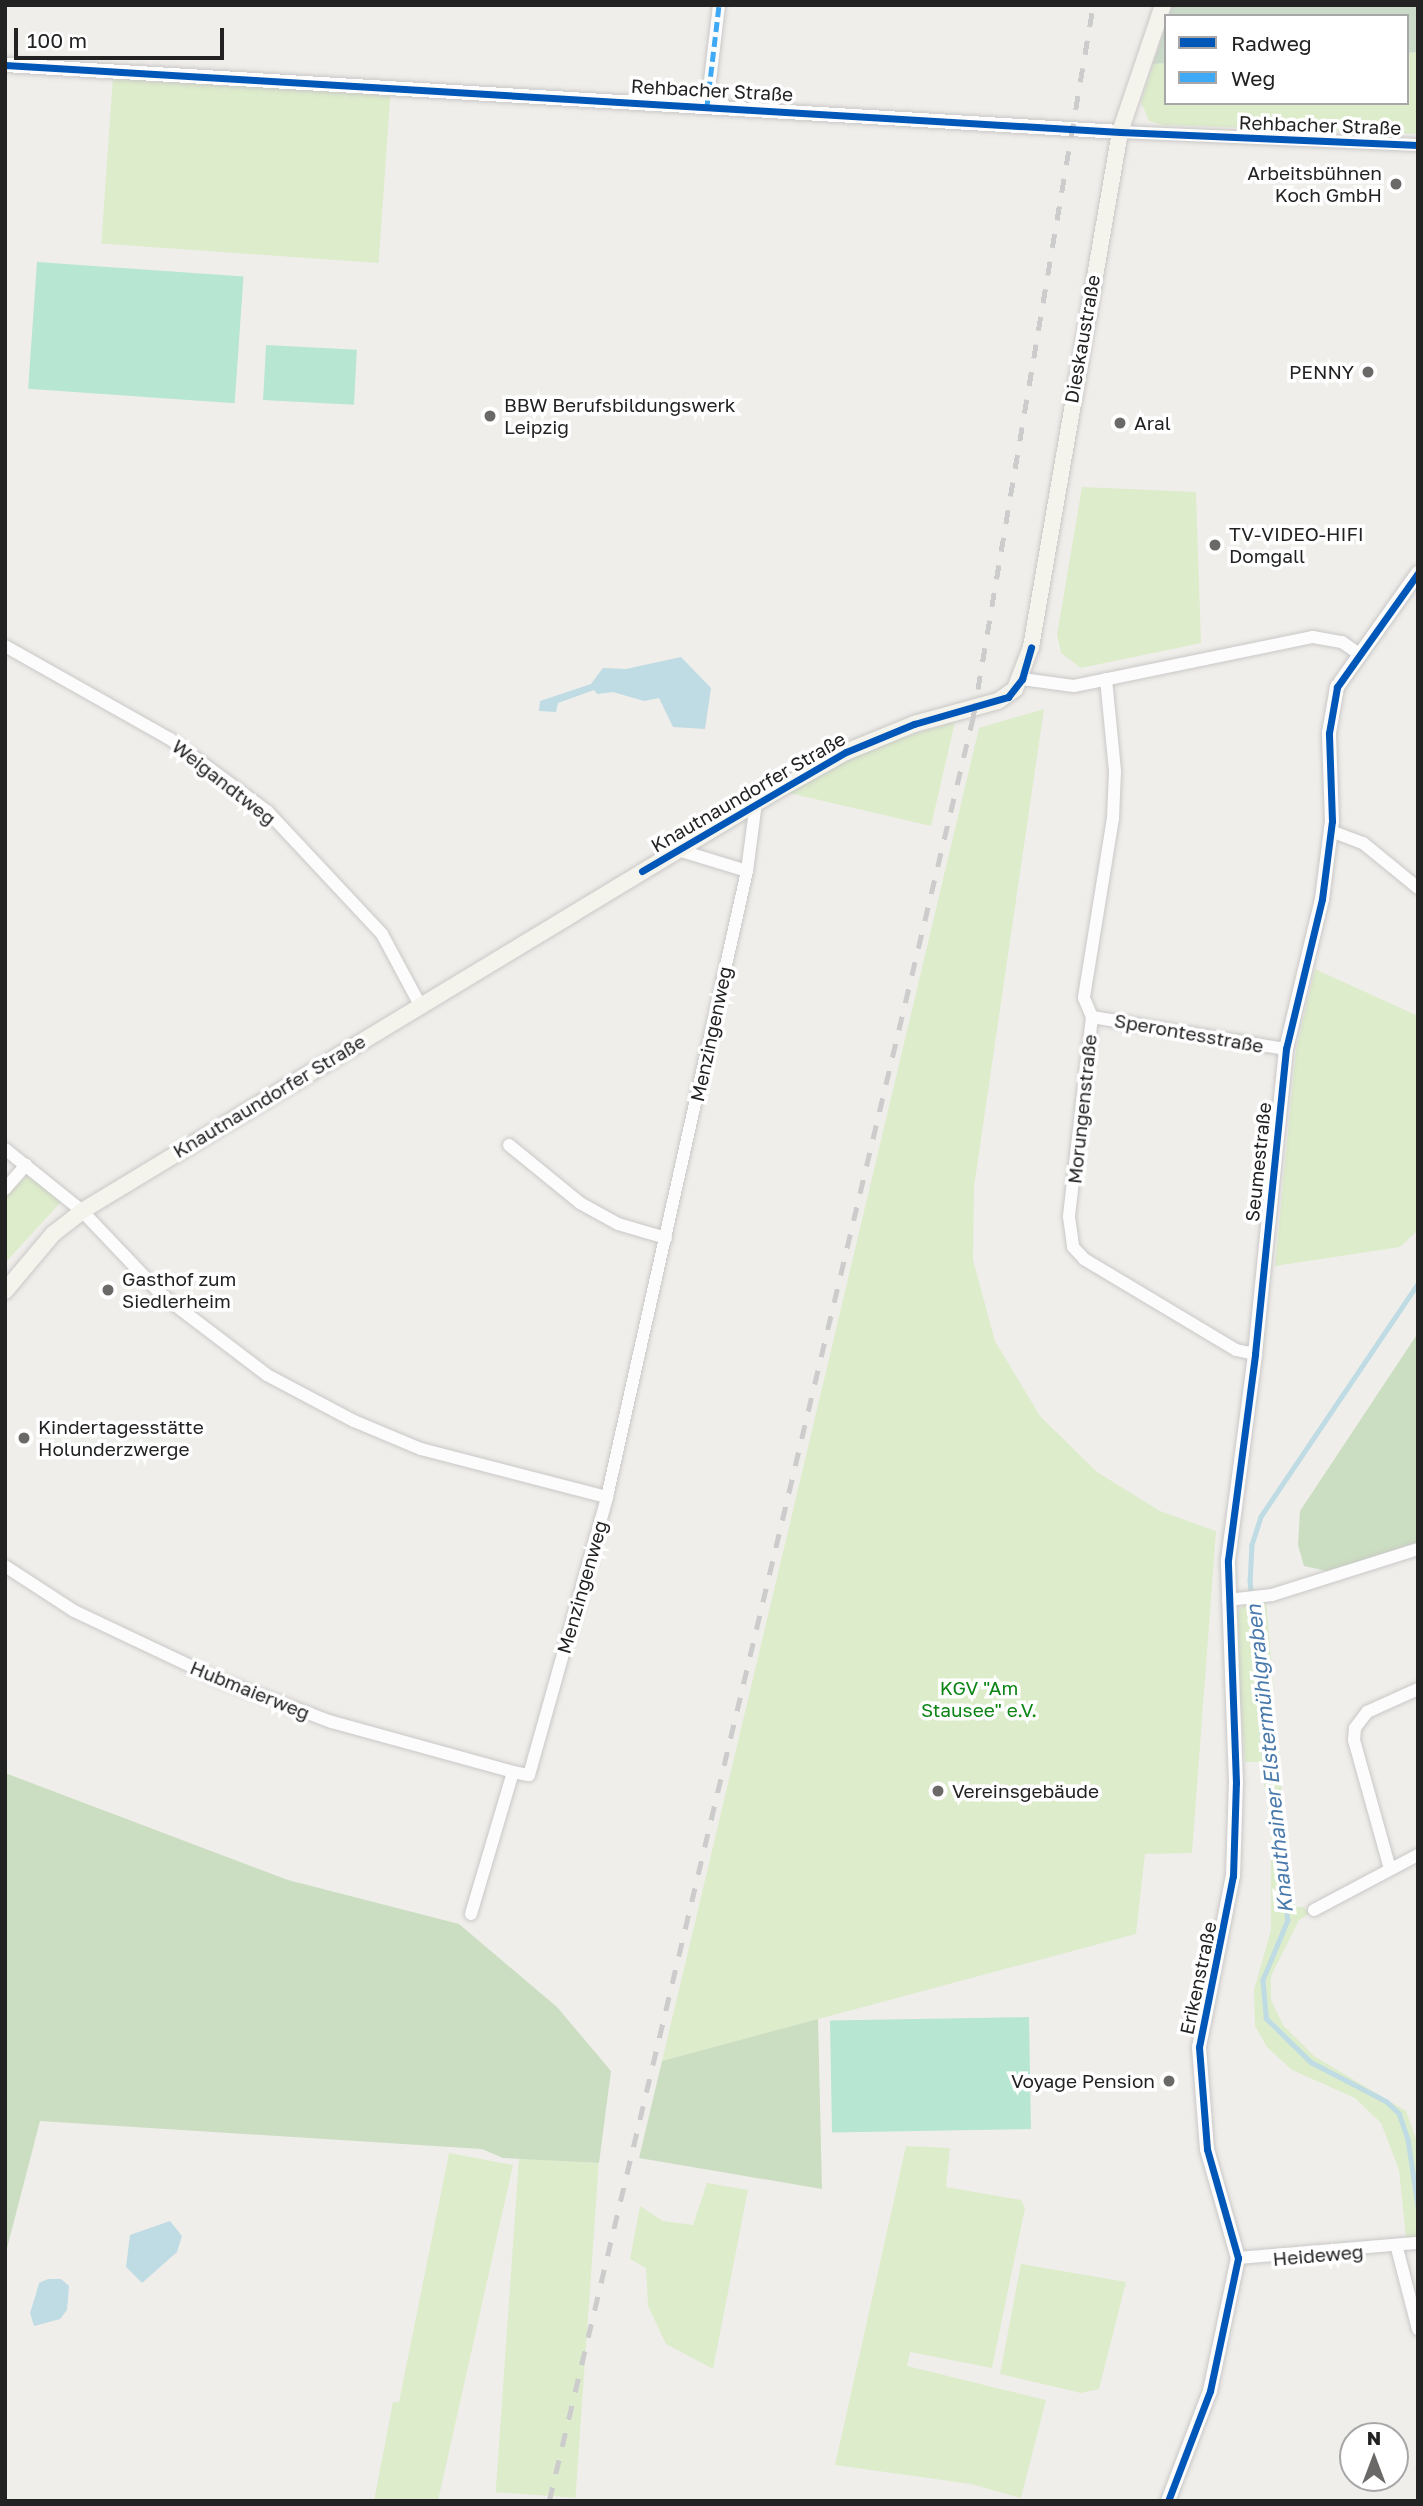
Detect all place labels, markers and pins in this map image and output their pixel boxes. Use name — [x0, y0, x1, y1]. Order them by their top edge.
place label: Arbeitsbühnen Koch GmbH — [1247, 162, 1382, 206]
marker: Arbeitsbühnen Koch GmbH — [1388, 176, 1404, 192]
place label: PENNY — [1289, 361, 1354, 383]
marker: PENNY — [1360, 364, 1376, 380]
place label: BBW Berufsbildungswerk Leipzig — [504, 394, 736, 438]
marker: BBW Berufsbildungswerk Leipzig — [482, 408, 498, 424]
place label: Aral — [1134, 412, 1171, 434]
marker: Aral — [1112, 415, 1128, 431]
place label: TV-VIDEO-HIFI Domgall — [1229, 523, 1364, 567]
marker: TV-VIDEO-HIFI Domgall — [1207, 537, 1223, 553]
place label: Gasthof zum Siedlerheim — [122, 1268, 236, 1312]
marker: Gasthof zum Siedlerheim — [100, 1282, 116, 1298]
place label: Kindertagesstätte Holunderzwerge — [38, 1416, 204, 1460]
marker: Kindertagesstätte Holunderzwerge — [16, 1430, 32, 1446]
place label: Vereinsgebäude — [952, 1780, 1099, 1802]
marker: Vereinsgebäude — [930, 1783, 946, 1799]
place label: Voyage Pension — [1011, 2070, 1155, 2092]
marker: Voyage Pension — [1161, 2073, 1177, 2089]

